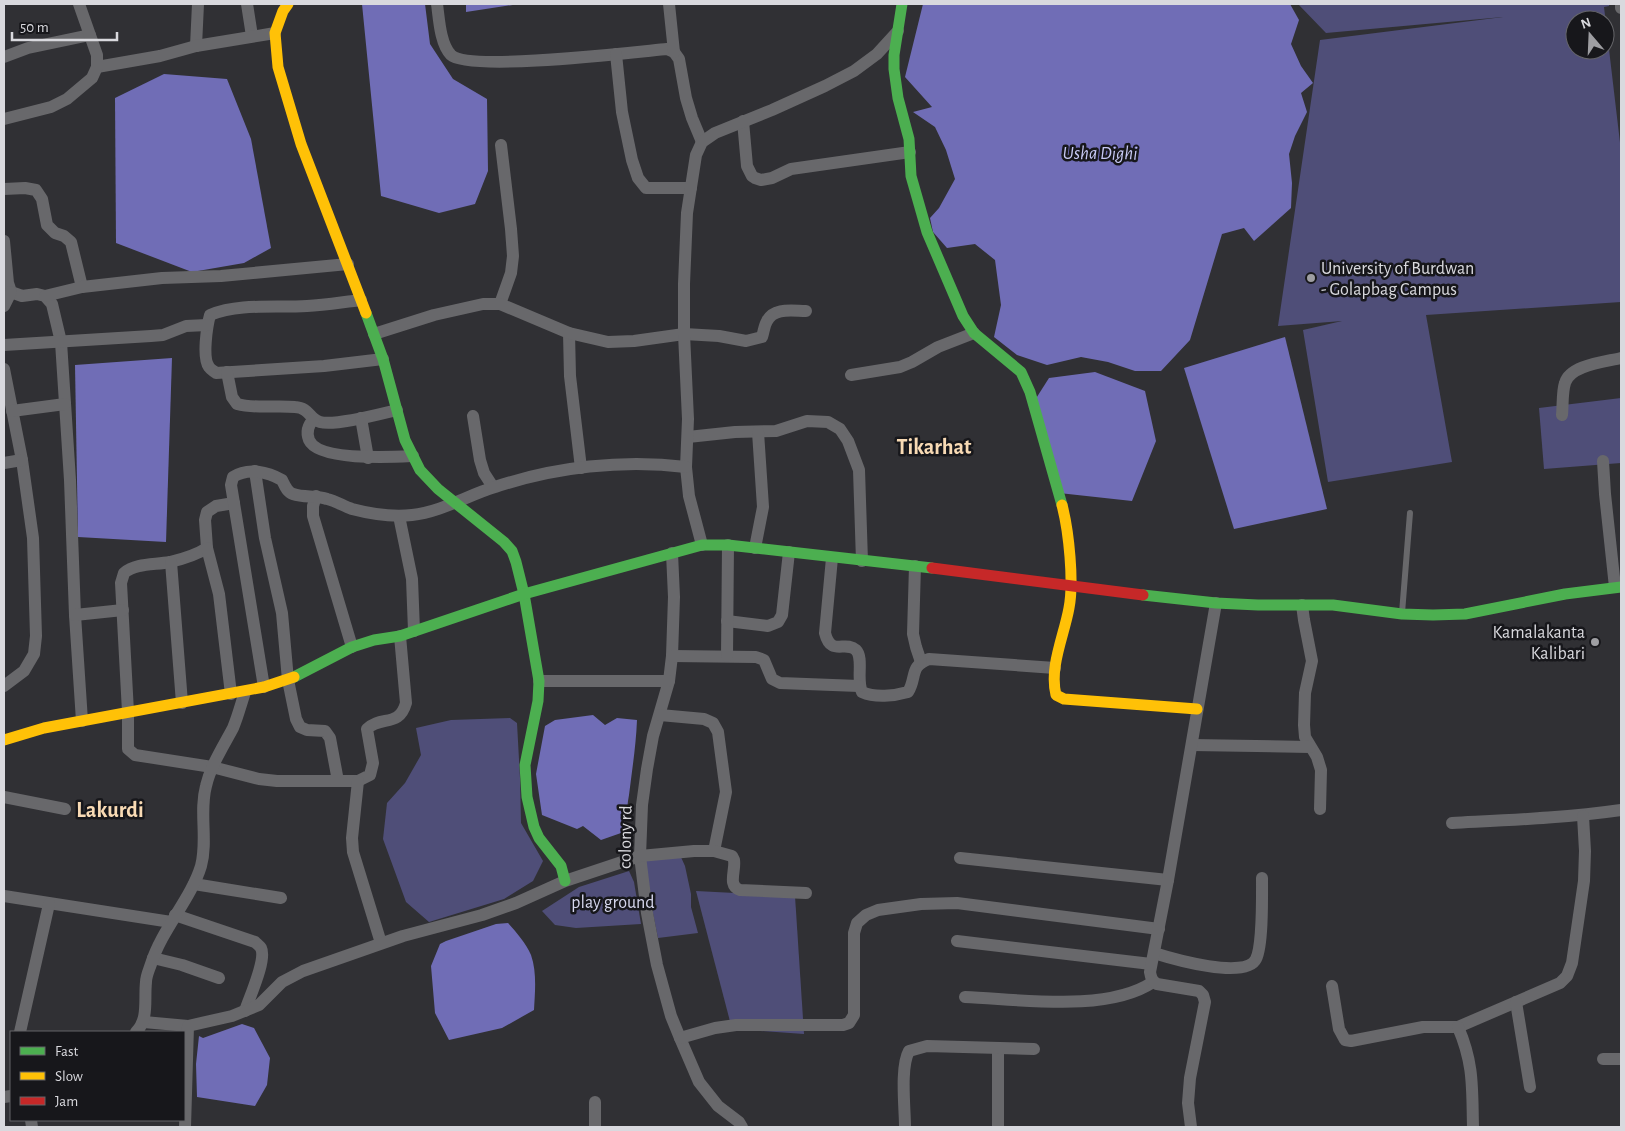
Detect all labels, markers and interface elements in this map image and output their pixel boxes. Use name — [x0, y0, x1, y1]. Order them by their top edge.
scale bar — [12, 10, 118, 42]
north arrow — [1565, 10, 1615, 60]
text: N — [1579, 15, 1593, 32]
text: 50 m — [20, 20, 49, 35]
water label: Usha Dighi — [1063, 144, 1137, 163]
place label: University of Burdwan - Golapbag Campus — [1321, 260, 1474, 299]
marker: University of Burdwan - Golapbag Campus — [1305, 272, 1317, 284]
district label: Tikarhat — [897, 436, 972, 458]
place label: Kamalakanta Kalibari — [1492, 624, 1585, 663]
marker: Kamalakanta Kalibari — [1589, 636, 1601, 648]
district label: Lakurdi — [76, 799, 144, 821]
street label: colony rd — [616, 805, 636, 869]
park label: play ground — [571, 894, 655, 912]
legend — [10, 1031, 185, 1121]
text: Fast — [55, 1044, 79, 1059]
text: Slow — [55, 1069, 83, 1084]
text: Jam — [55, 1094, 78, 1109]

